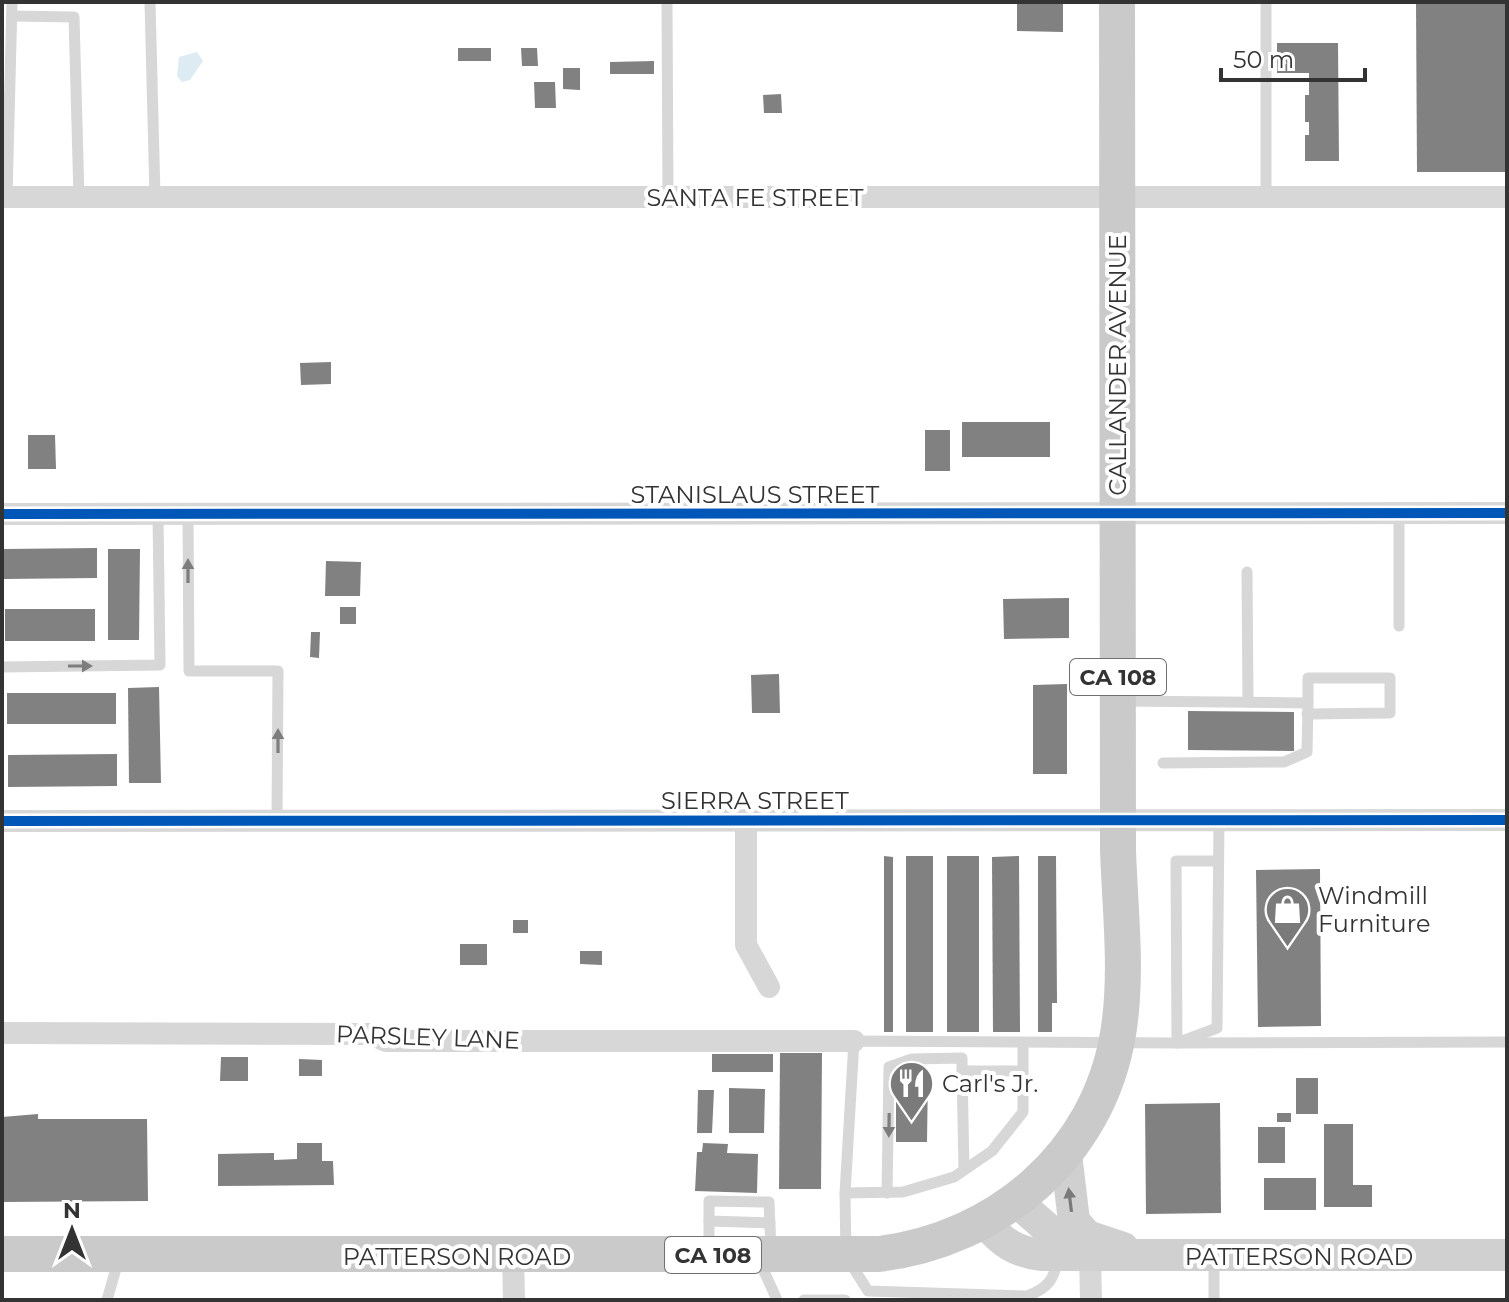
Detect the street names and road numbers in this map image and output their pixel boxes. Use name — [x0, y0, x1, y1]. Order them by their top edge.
street label: SANTA FE STREET — [647, 183, 864, 212]
street label: CALLANDER AVENUE — [1103, 234, 1132, 496]
street label: STANISLAUS STREET — [631, 480, 880, 509]
road number: CA 108 — [1070, 659, 1166, 695]
street label: SIERRA STREET — [661, 786, 849, 815]
street label: PARSLEY LANE — [336, 1019, 520, 1055]
road number: CA 108 — [665, 1237, 761, 1273]
street label: PATTERSON ROAD — [343, 1242, 571, 1271]
street label: PATTERSON ROAD — [1185, 1242, 1413, 1271]

